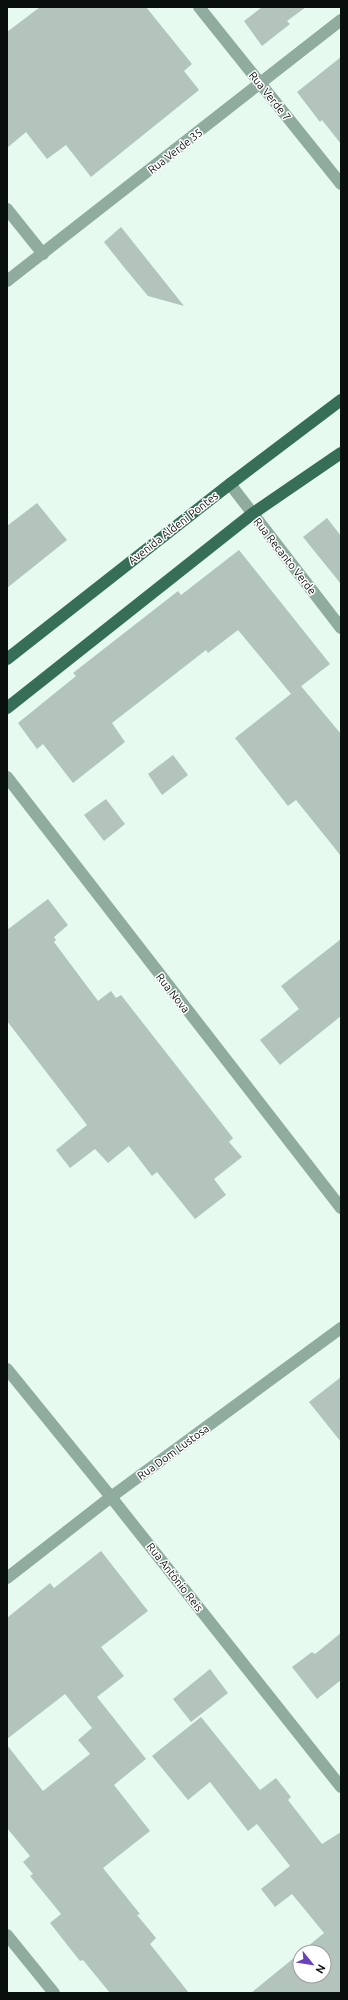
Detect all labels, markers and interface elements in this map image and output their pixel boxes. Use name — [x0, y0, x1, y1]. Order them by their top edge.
street label: Rua Verde 7 — [247, 69, 293, 123]
street label: Rua Verde 35 — [145, 126, 205, 176]
street label: Avenida Aldeni Pontes — [126, 489, 220, 567]
street label: Rua Recanto Verde — [251, 515, 319, 597]
street label: Rua Nova — [154, 971, 192, 1015]
street label: Rua Dom Lustosa — [135, 1422, 211, 1482]
street label: Rua Antônio Reis — [144, 1540, 206, 1614]
north arrow — [292, 1944, 332, 1984]
text: N — [313, 1962, 328, 1976]

